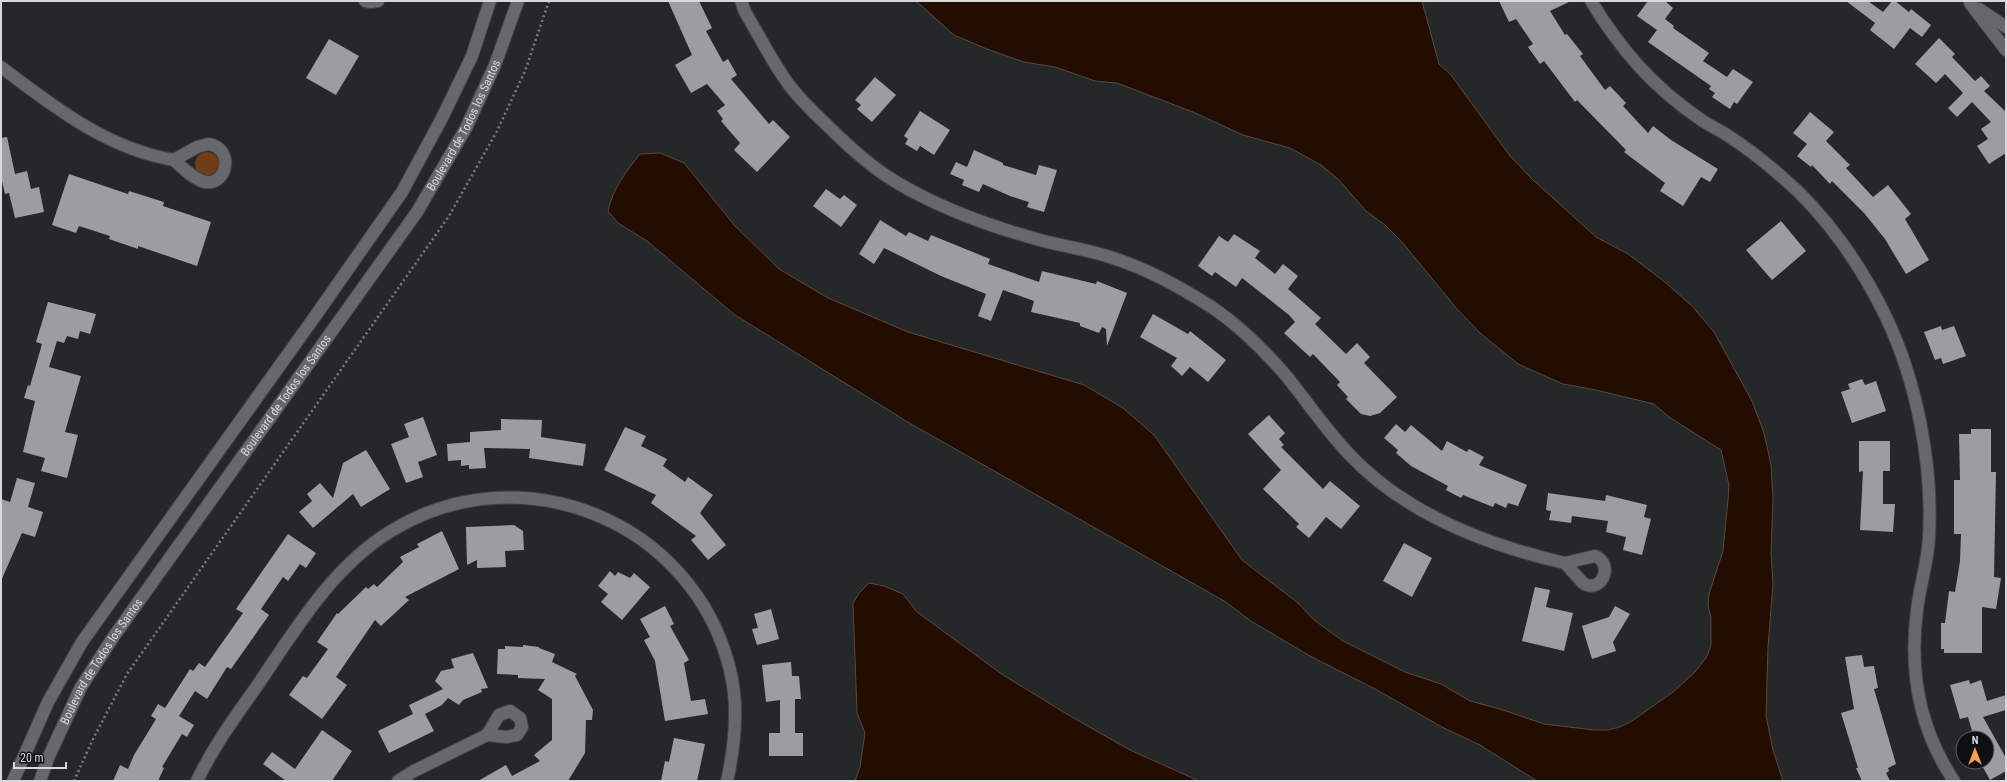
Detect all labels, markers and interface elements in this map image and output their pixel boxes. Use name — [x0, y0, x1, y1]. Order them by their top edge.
street label: Boulevard de Todos los Santos — [424, 58, 503, 193]
street label: Boulevard de Todos los Santos — [238, 332, 334, 459]
street label: Boulevard de Todos los Santos — [58, 596, 146, 727]
north arrow — [1955, 730, 1995, 770]
text: N — [1972, 734, 1979, 747]
scale bar — [14, 744, 66, 770]
text: 20 m — [20, 751, 44, 765]

